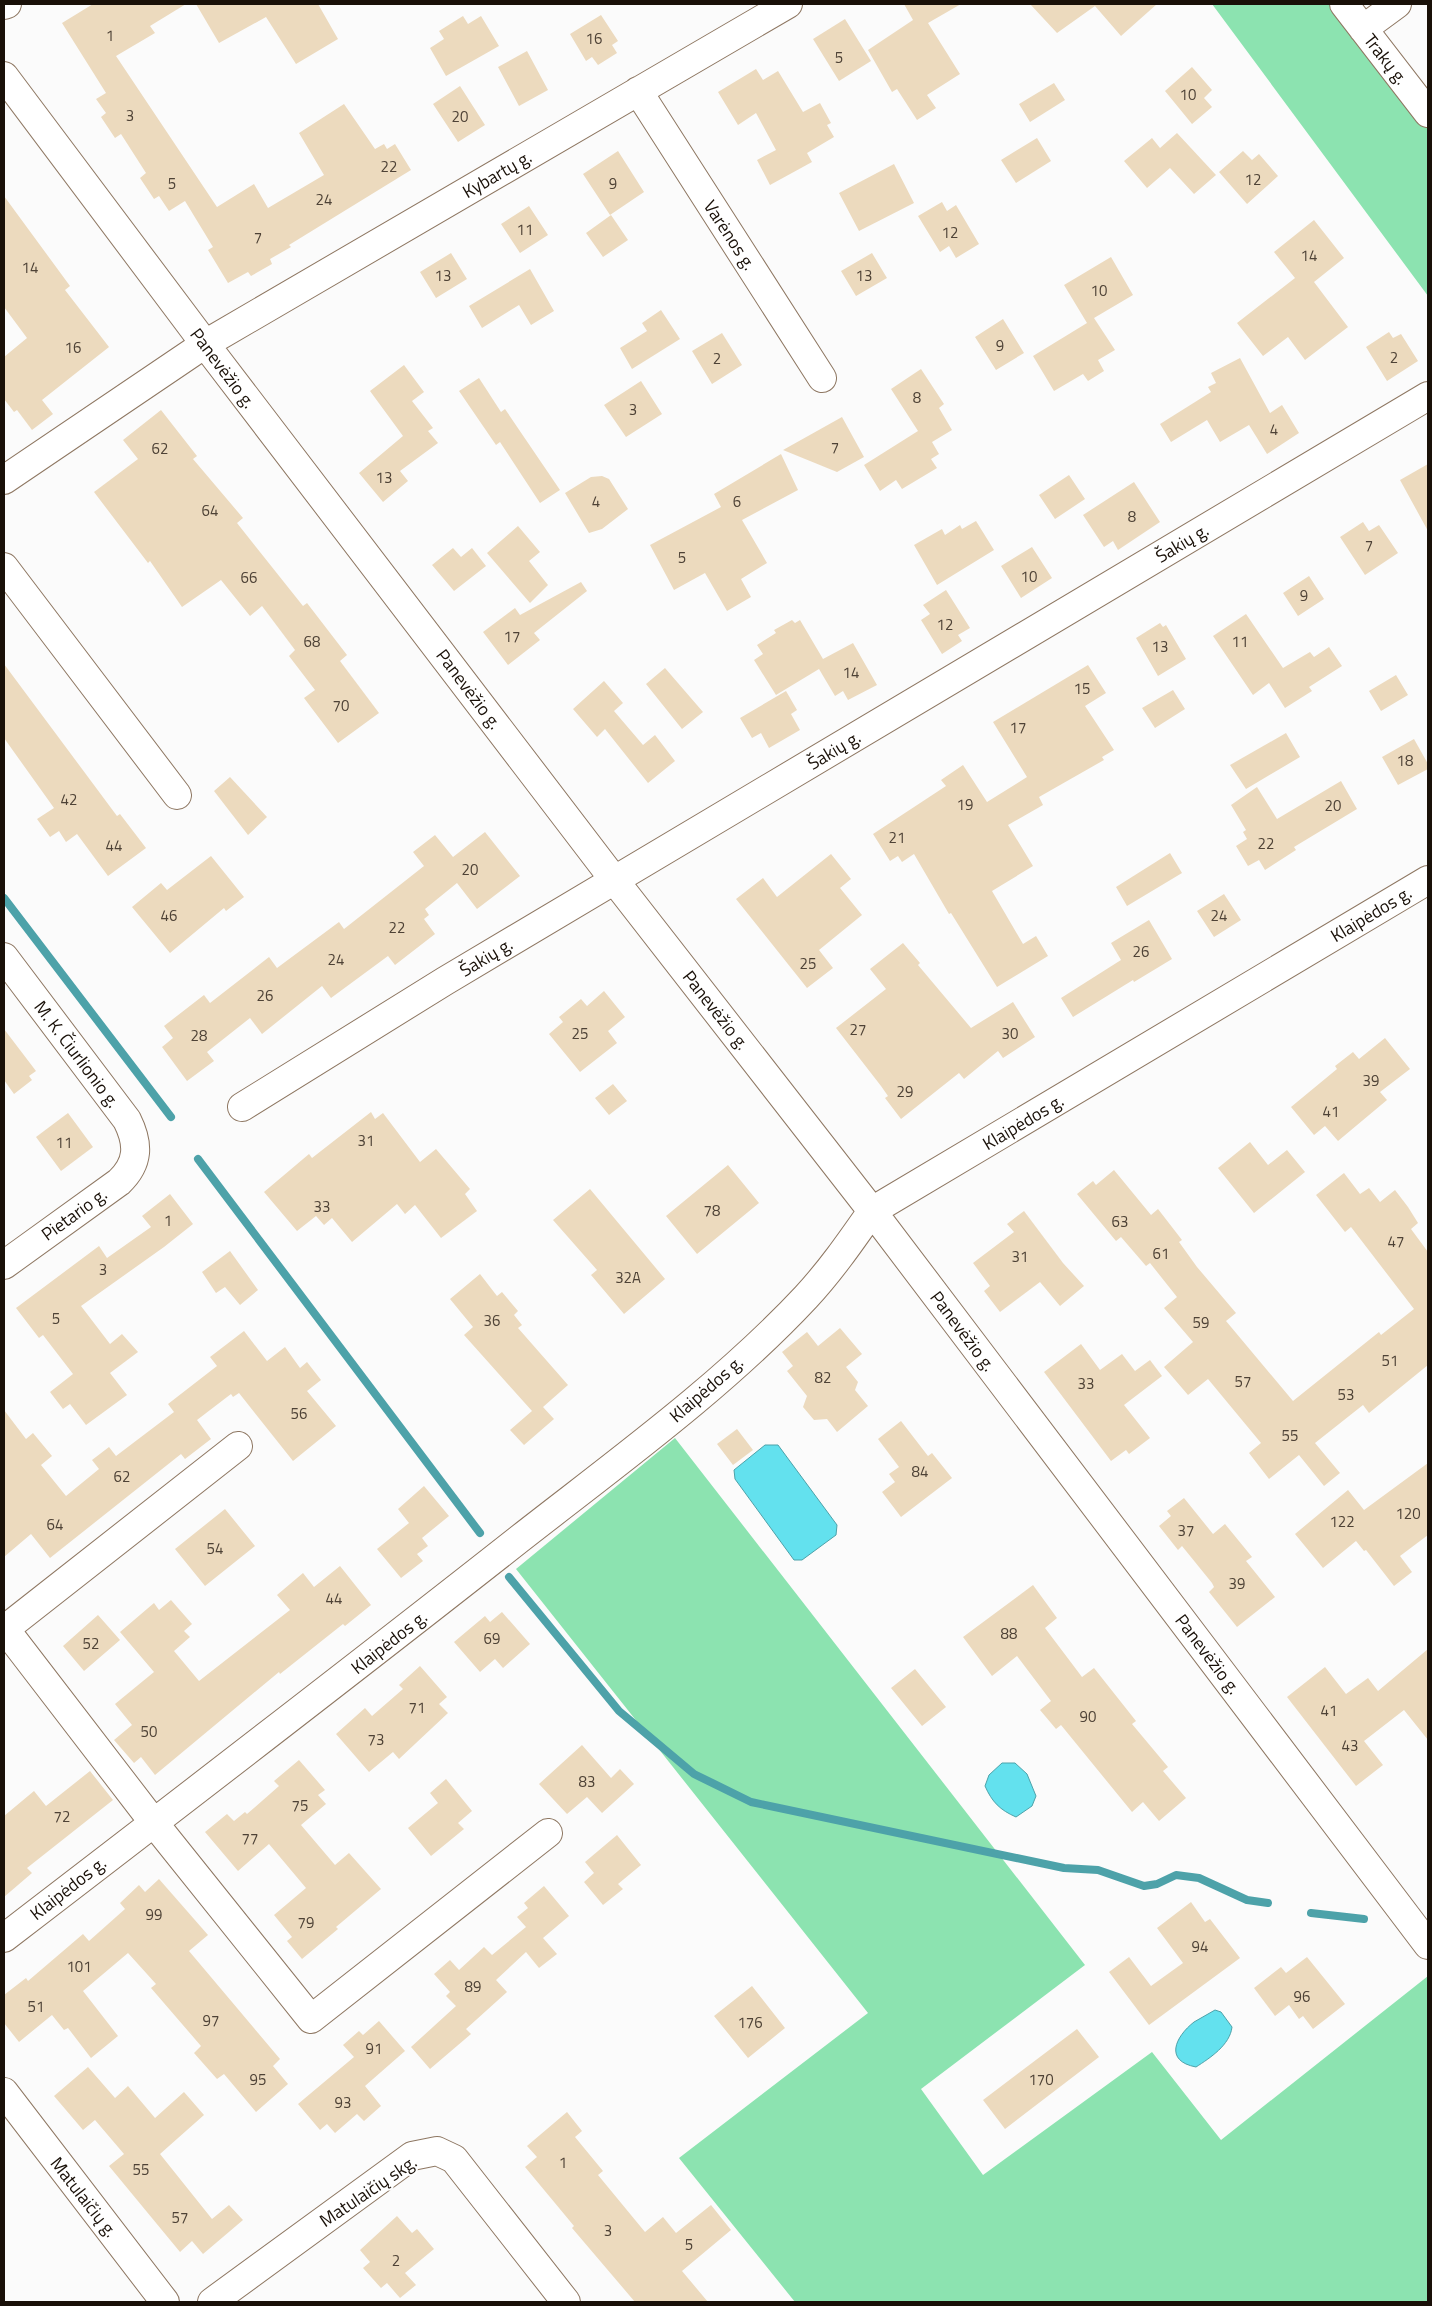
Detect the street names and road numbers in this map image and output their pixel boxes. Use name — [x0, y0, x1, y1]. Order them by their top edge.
street label: Trakų g. — [1357, 28, 1415, 90]
street label: Kybartų g. — [457, 143, 537, 205]
street label: Varėnos g. — [697, 195, 763, 275]
street label: Panevėžio g. — [184, 322, 262, 414]
street label: Šakių g. — [1150, 516, 1214, 570]
street label: Panevėžio g. — [430, 643, 508, 735]
street label: Šakių g. — [802, 723, 866, 777]
street label: Klaipėdos g. — [1325, 879, 1417, 949]
street label: Šakių g. — [454, 930, 518, 984]
street label: Panevėžio g. — [676, 964, 756, 1056]
street label: M. K. Čiurlionio g. — [28, 995, 126, 1113]
street label: Klaipėdos g. — [977, 1087, 1069, 1157]
street label: Pietario g. — [35, 1181, 113, 1247]
street label: Panevėžio g. — [924, 1285, 1002, 1377]
street label: Klaipėdos g. — [663, 1349, 749, 1429]
street label: Klaipėdos g. — [345, 1604, 433, 1680]
street label: Panevėžio g. — [1169, 1608, 1247, 1700]
street label: Klaipėdos g. — [24, 1850, 112, 1926]
street label: Matulaičių skg. — [314, 2148, 422, 2234]
street label: Matulaičių g. — [44, 2151, 124, 2243]

